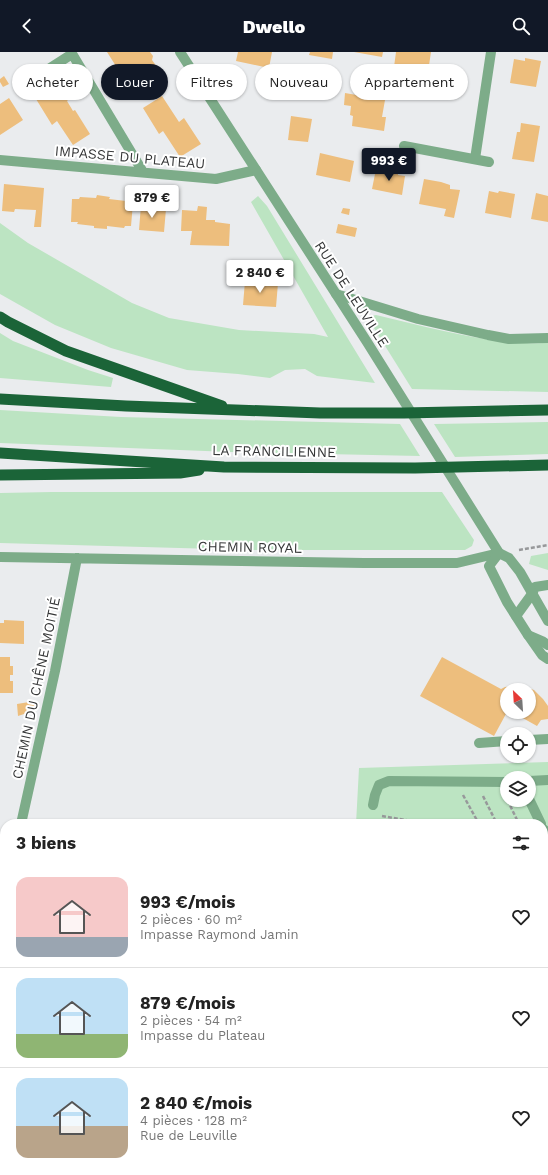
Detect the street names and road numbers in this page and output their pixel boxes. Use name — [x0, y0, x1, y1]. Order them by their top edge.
street label: IMPASSE DU PLATEAU — [54, 142, 206, 172]
street label: RUE DE LEUVILLE — [312, 238, 392, 350]
street label: LA FRANCILIENNE — [212, 442, 336, 460]
street label: CHEMIN ROYAL — [198, 538, 302, 556]
street label: CHEMIN DU CHÊNE MOITIÉ — [9, 595, 63, 780]

